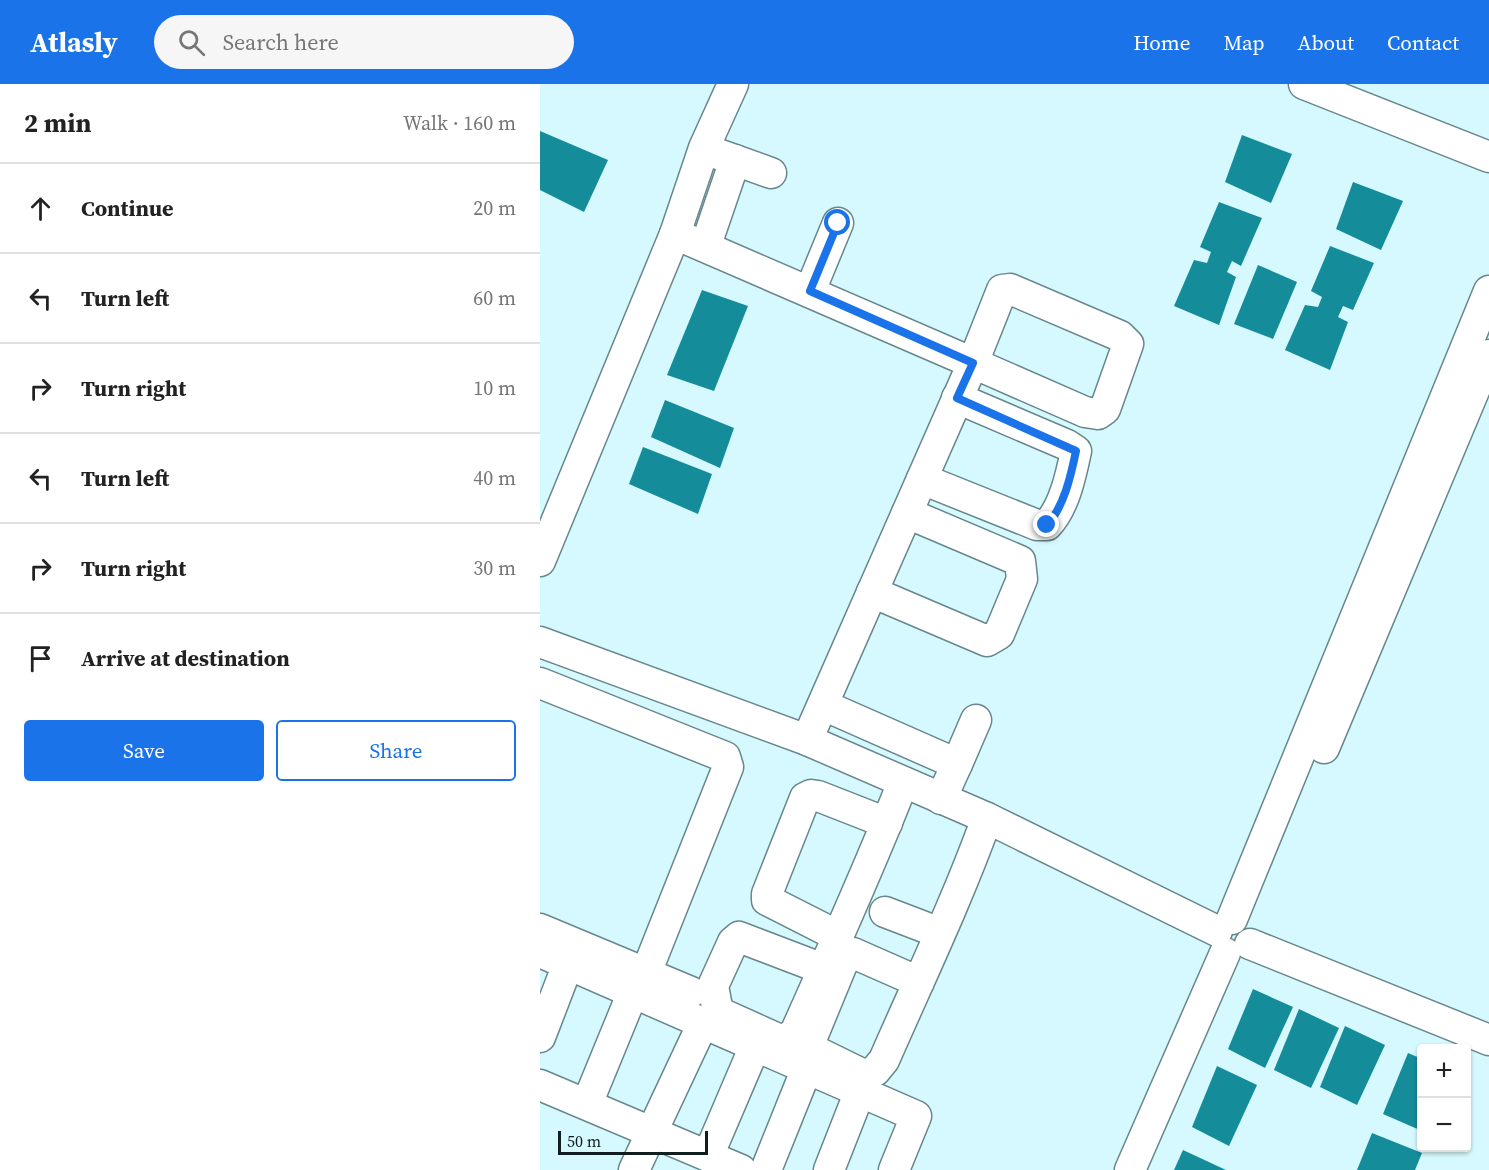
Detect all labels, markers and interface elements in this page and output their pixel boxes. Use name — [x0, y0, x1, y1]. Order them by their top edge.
search box — [154, 15, 574, 69]
text: Atlasly — [30, 23, 118, 61]
icon: search — [175, 26, 208, 59]
text: Search here — [223, 27, 339, 57]
text: Home — [1133, 28, 1191, 57]
text: Map — [1224, 28, 1265, 57]
text: About — [1298, 28, 1354, 57]
text: Contact — [1387, 28, 1459, 57]
text: 2 min — [24, 105, 91, 141]
text: Walk · 160 m — [403, 109, 516, 137]
icon: ahead — [24, 192, 57, 225]
text: Continue — [81, 193, 174, 223]
text: 20 m — [473, 194, 516, 222]
route start — [824, 209, 850, 235]
icon: left — [24, 282, 57, 315]
text: Turn left — [81, 283, 169, 313]
text: 60 m — [473, 284, 516, 312]
icon: right — [24, 372, 57, 405]
text: Turn right — [81, 373, 186, 403]
text: 10 m — [473, 374, 516, 402]
icon: left — [24, 462, 57, 495]
text: Turn left — [81, 463, 169, 493]
text: 40 m — [473, 464, 516, 492]
route end — [1033, 511, 1059, 537]
icon: right — [24, 552, 57, 585]
text: Turn right — [81, 553, 186, 583]
text: 30 m — [473, 554, 516, 582]
icon: arrive — [24, 642, 57, 675]
text: Arrive at destination — [81, 643, 290, 673]
button: Save — [24, 720, 264, 781]
button: Share — [276, 720, 516, 781]
map controls — [1417, 1044, 1471, 1152]
button: + — [1417, 1044, 1471, 1098]
button: − — [1417, 1098, 1471, 1152]
scale bar — [558, 1128, 708, 1156]
text: 50 m — [567, 1130, 601, 1152]

